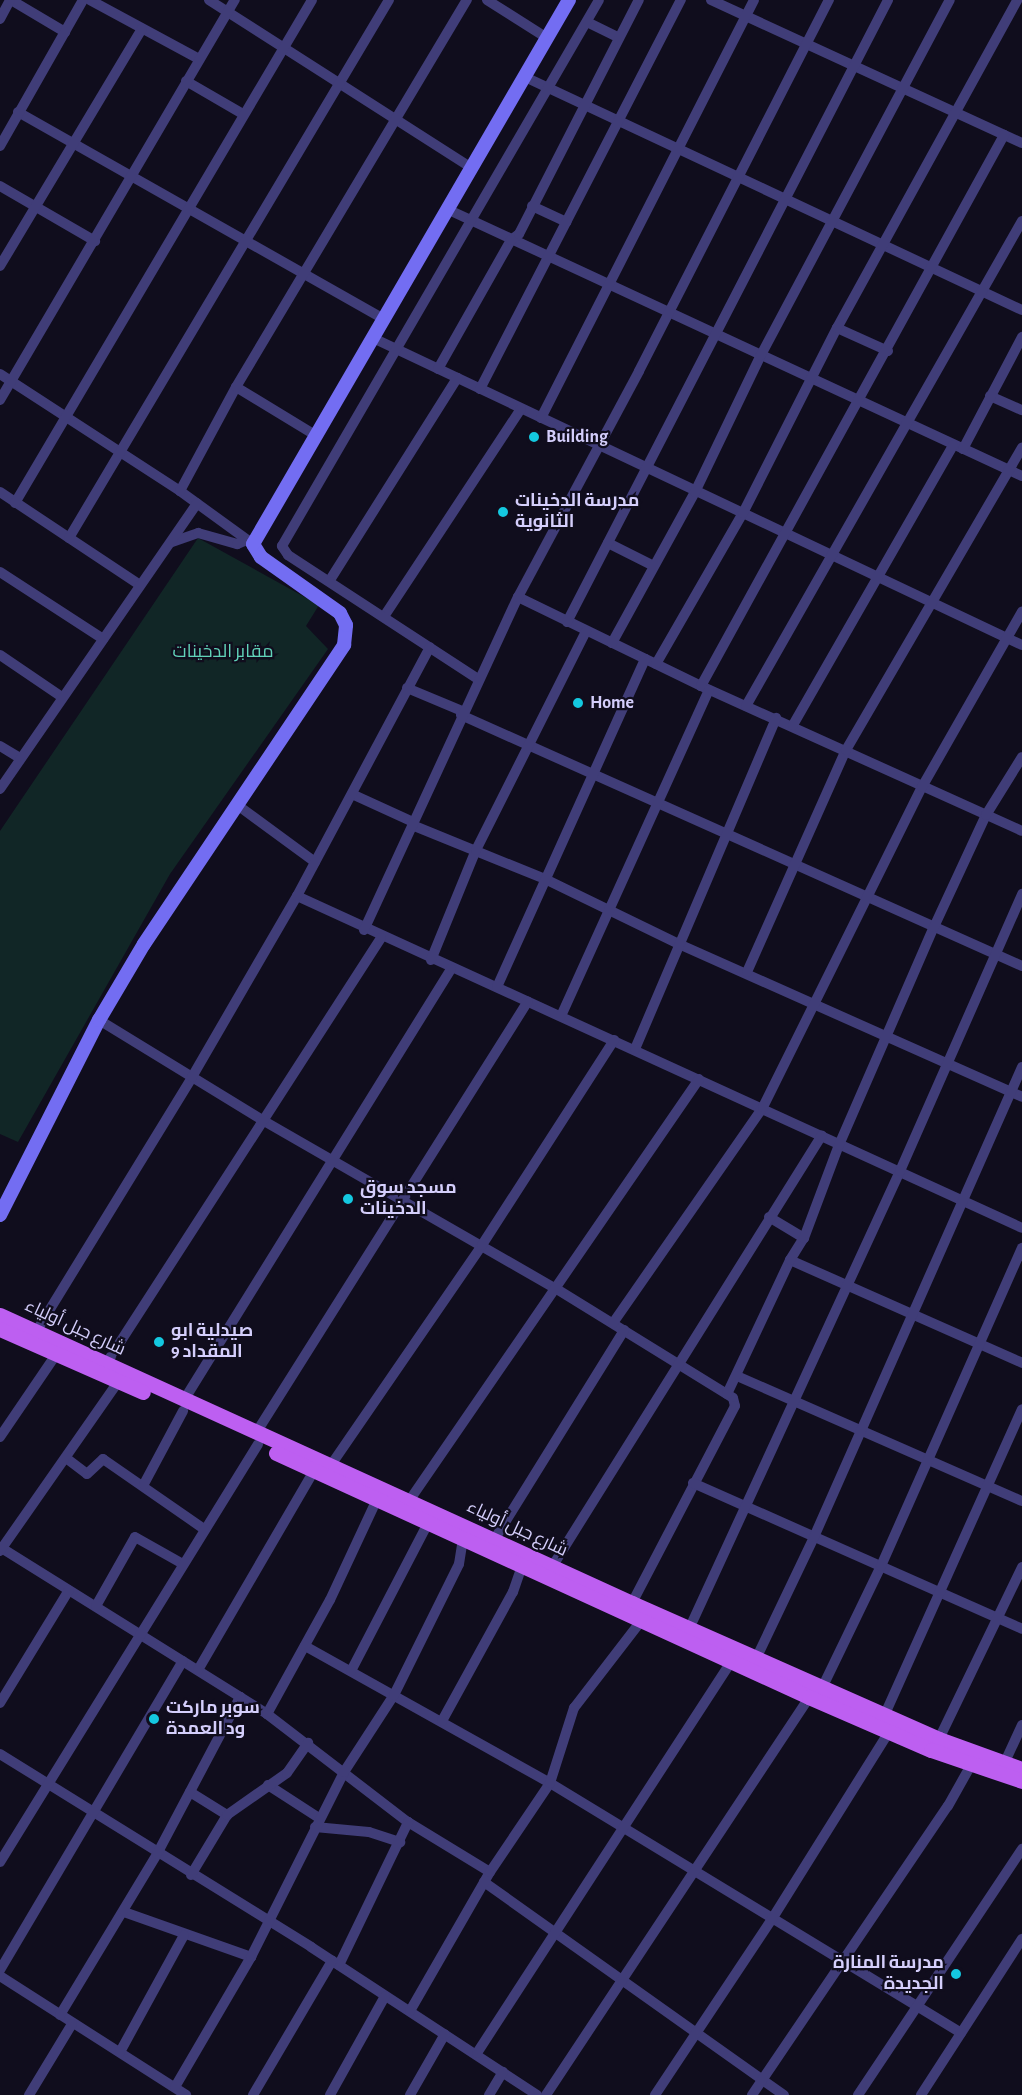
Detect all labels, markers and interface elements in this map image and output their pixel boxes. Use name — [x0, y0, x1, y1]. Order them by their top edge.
place label: Building — [546, 426, 608, 448]
marker: Building — [527, 430, 541, 444]
place label: مدرسة الدخينات الثانوية — [515, 491, 639, 534]
marker: مدرسة الدخينات الثانوية — [496, 505, 510, 519]
park label: مقابر الدخينات — [172, 641, 274, 663]
place label: Home — [590, 692, 634, 714]
marker: Home — [571, 696, 585, 710]
place label: مسجد سوق الدخينات — [360, 1178, 457, 1220]
marker: مسجد سوق الدخينات — [341, 1192, 355, 1206]
street label: شارع جبل أولياء — [21, 1295, 129, 1361]
place label: صيدلية ابو المقداد 9 — [171, 1321, 253, 1364]
marker: صيدلية ابو المقداد 9 — [152, 1335, 166, 1349]
street label: شارع جبل أولياء — [463, 1496, 571, 1562]
place label: سوبر ماركت ود العمدة — [166, 1698, 260, 1740]
marker: سوبر ماركت ود العمدة — [147, 1712, 161, 1726]
place label: مدرسة المنارة الجديدة — [833, 1953, 944, 1996]
marker: مدرسة المنارة الجديدة — [949, 1967, 963, 1981]

